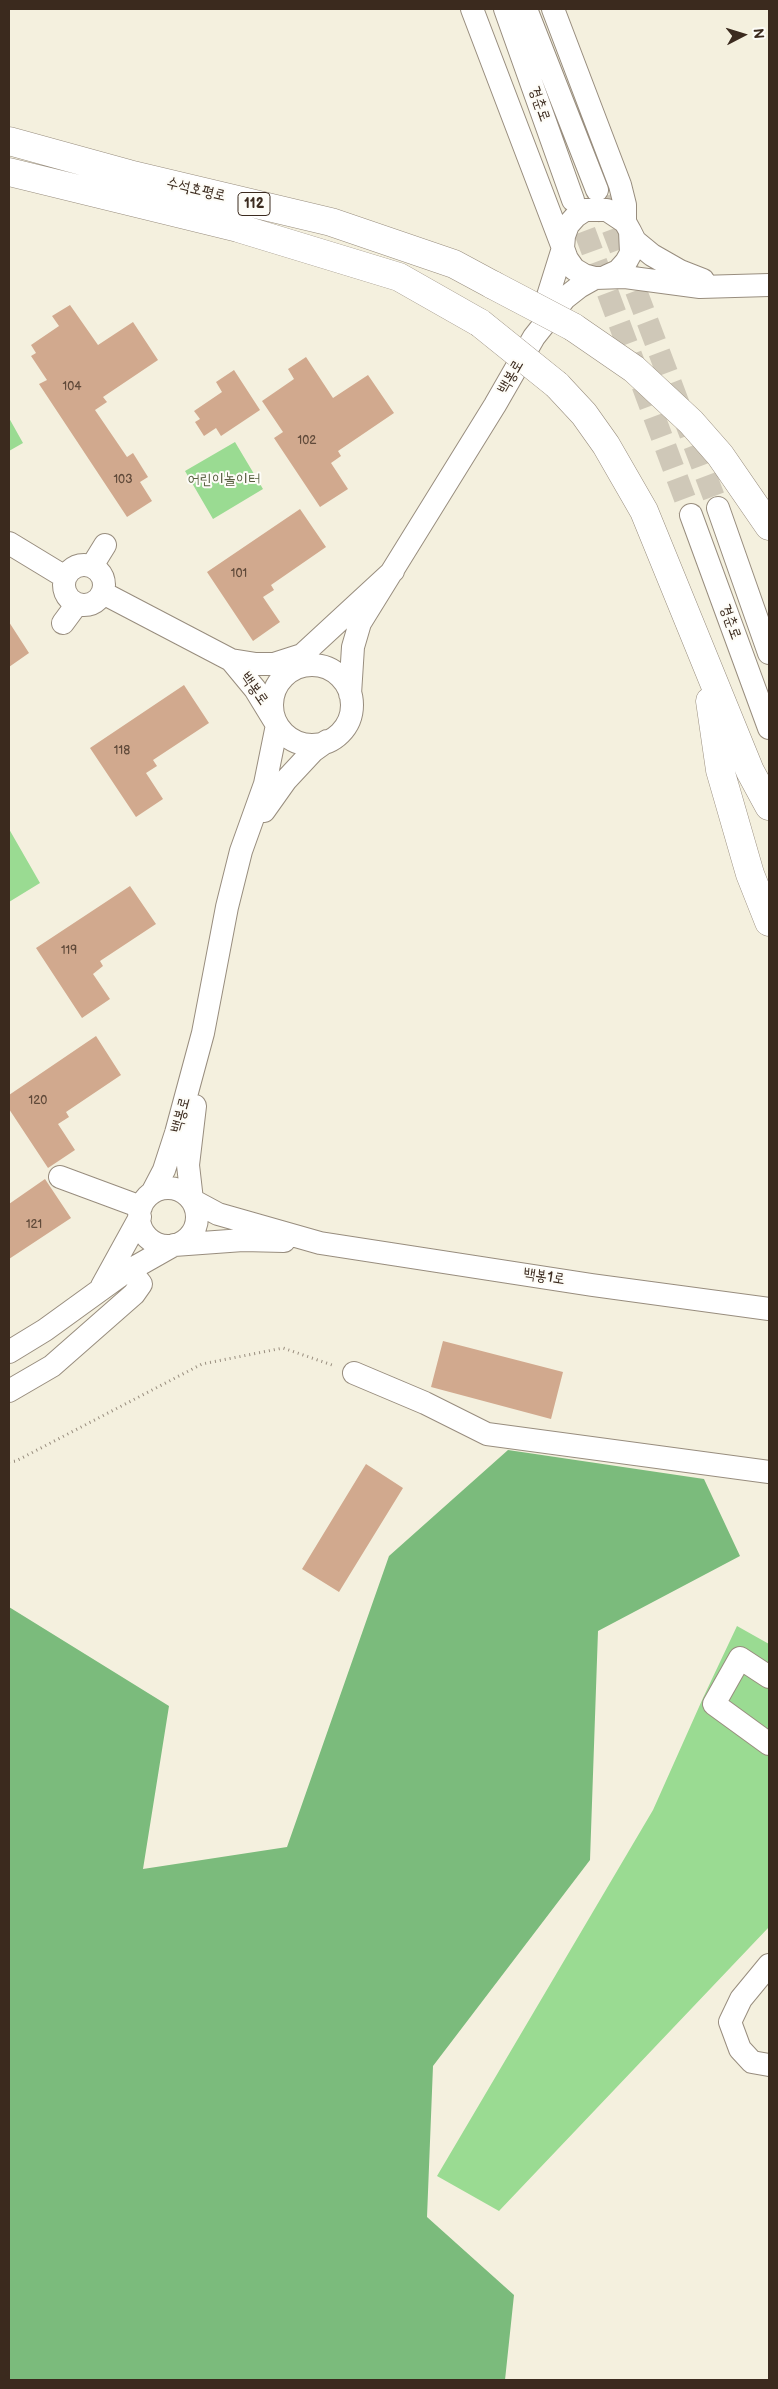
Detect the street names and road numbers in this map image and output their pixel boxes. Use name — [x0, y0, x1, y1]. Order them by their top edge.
street label: 경춘로 — [525, 84, 553, 124]
street label: 수석호평로 — [165, 174, 227, 206]
road number: 112 — [238, 192, 270, 215]
street label: 백봉로 — [494, 357, 528, 397]
street label: 경춘로 — [715, 602, 745, 642]
street label: 백봉로 — [236, 669, 272, 709]
street label: 백봉로 — [168, 1095, 194, 1135]
street label: 백봉1로 — [522, 1265, 566, 1289]

